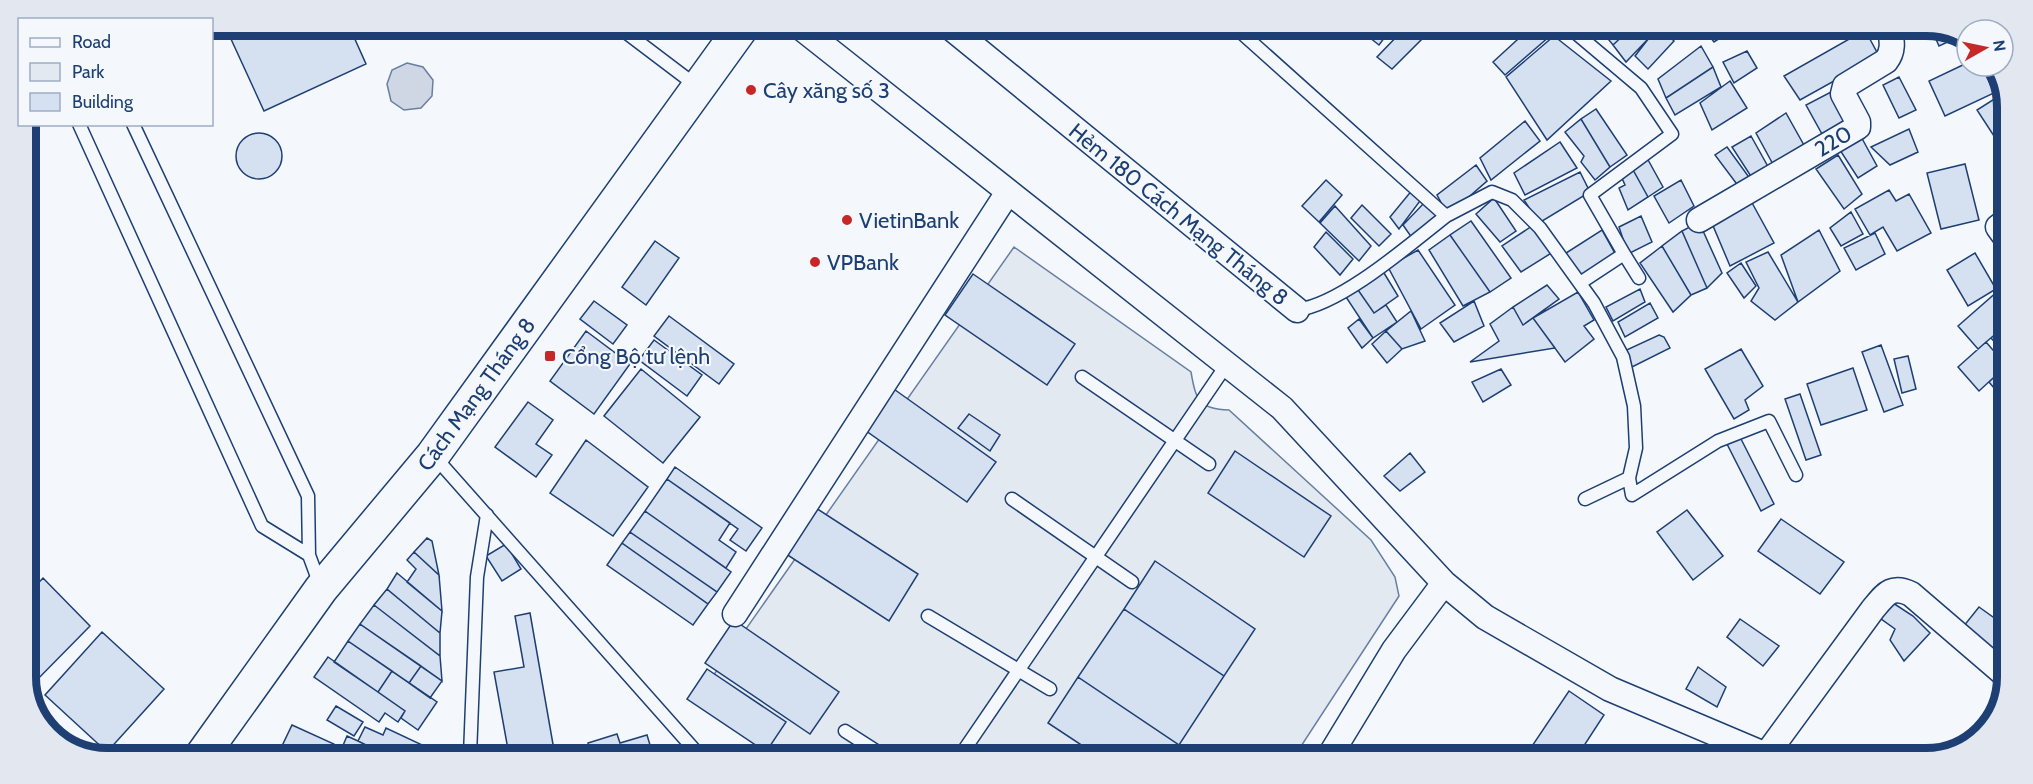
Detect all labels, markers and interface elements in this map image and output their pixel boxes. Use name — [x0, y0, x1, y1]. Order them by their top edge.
legend — [18, 18, 213, 126]
north arrow — [1955, 18, 2015, 78]
text: Road — [72, 31, 111, 53]
text: N — [1989, 39, 2010, 53]
text: Park — [72, 61, 105, 83]
place label: Cây xăng số 3 — [763, 77, 890, 104]
marker: Cây xăng số 3 — [744, 83, 758, 97]
text: Building — [72, 91, 134, 113]
street label: Hẻm 180 Cách Mạng Tháng 8 — [1063, 117, 1294, 311]
street label: 220 — [1810, 120, 1857, 163]
place label: VietinBank — [859, 207, 959, 234]
marker: VietinBank — [840, 213, 854, 227]
place label: VPBank — [827, 249, 899, 276]
marker: VPBank — [808, 255, 822, 269]
street label: Cách Mạng Tháng 8 — [412, 312, 541, 476]
place label: Cổng Bộ tư lệnh — [562, 343, 710, 370]
marker: Cổng Bộ tư lệnh — [543, 349, 557, 363]

